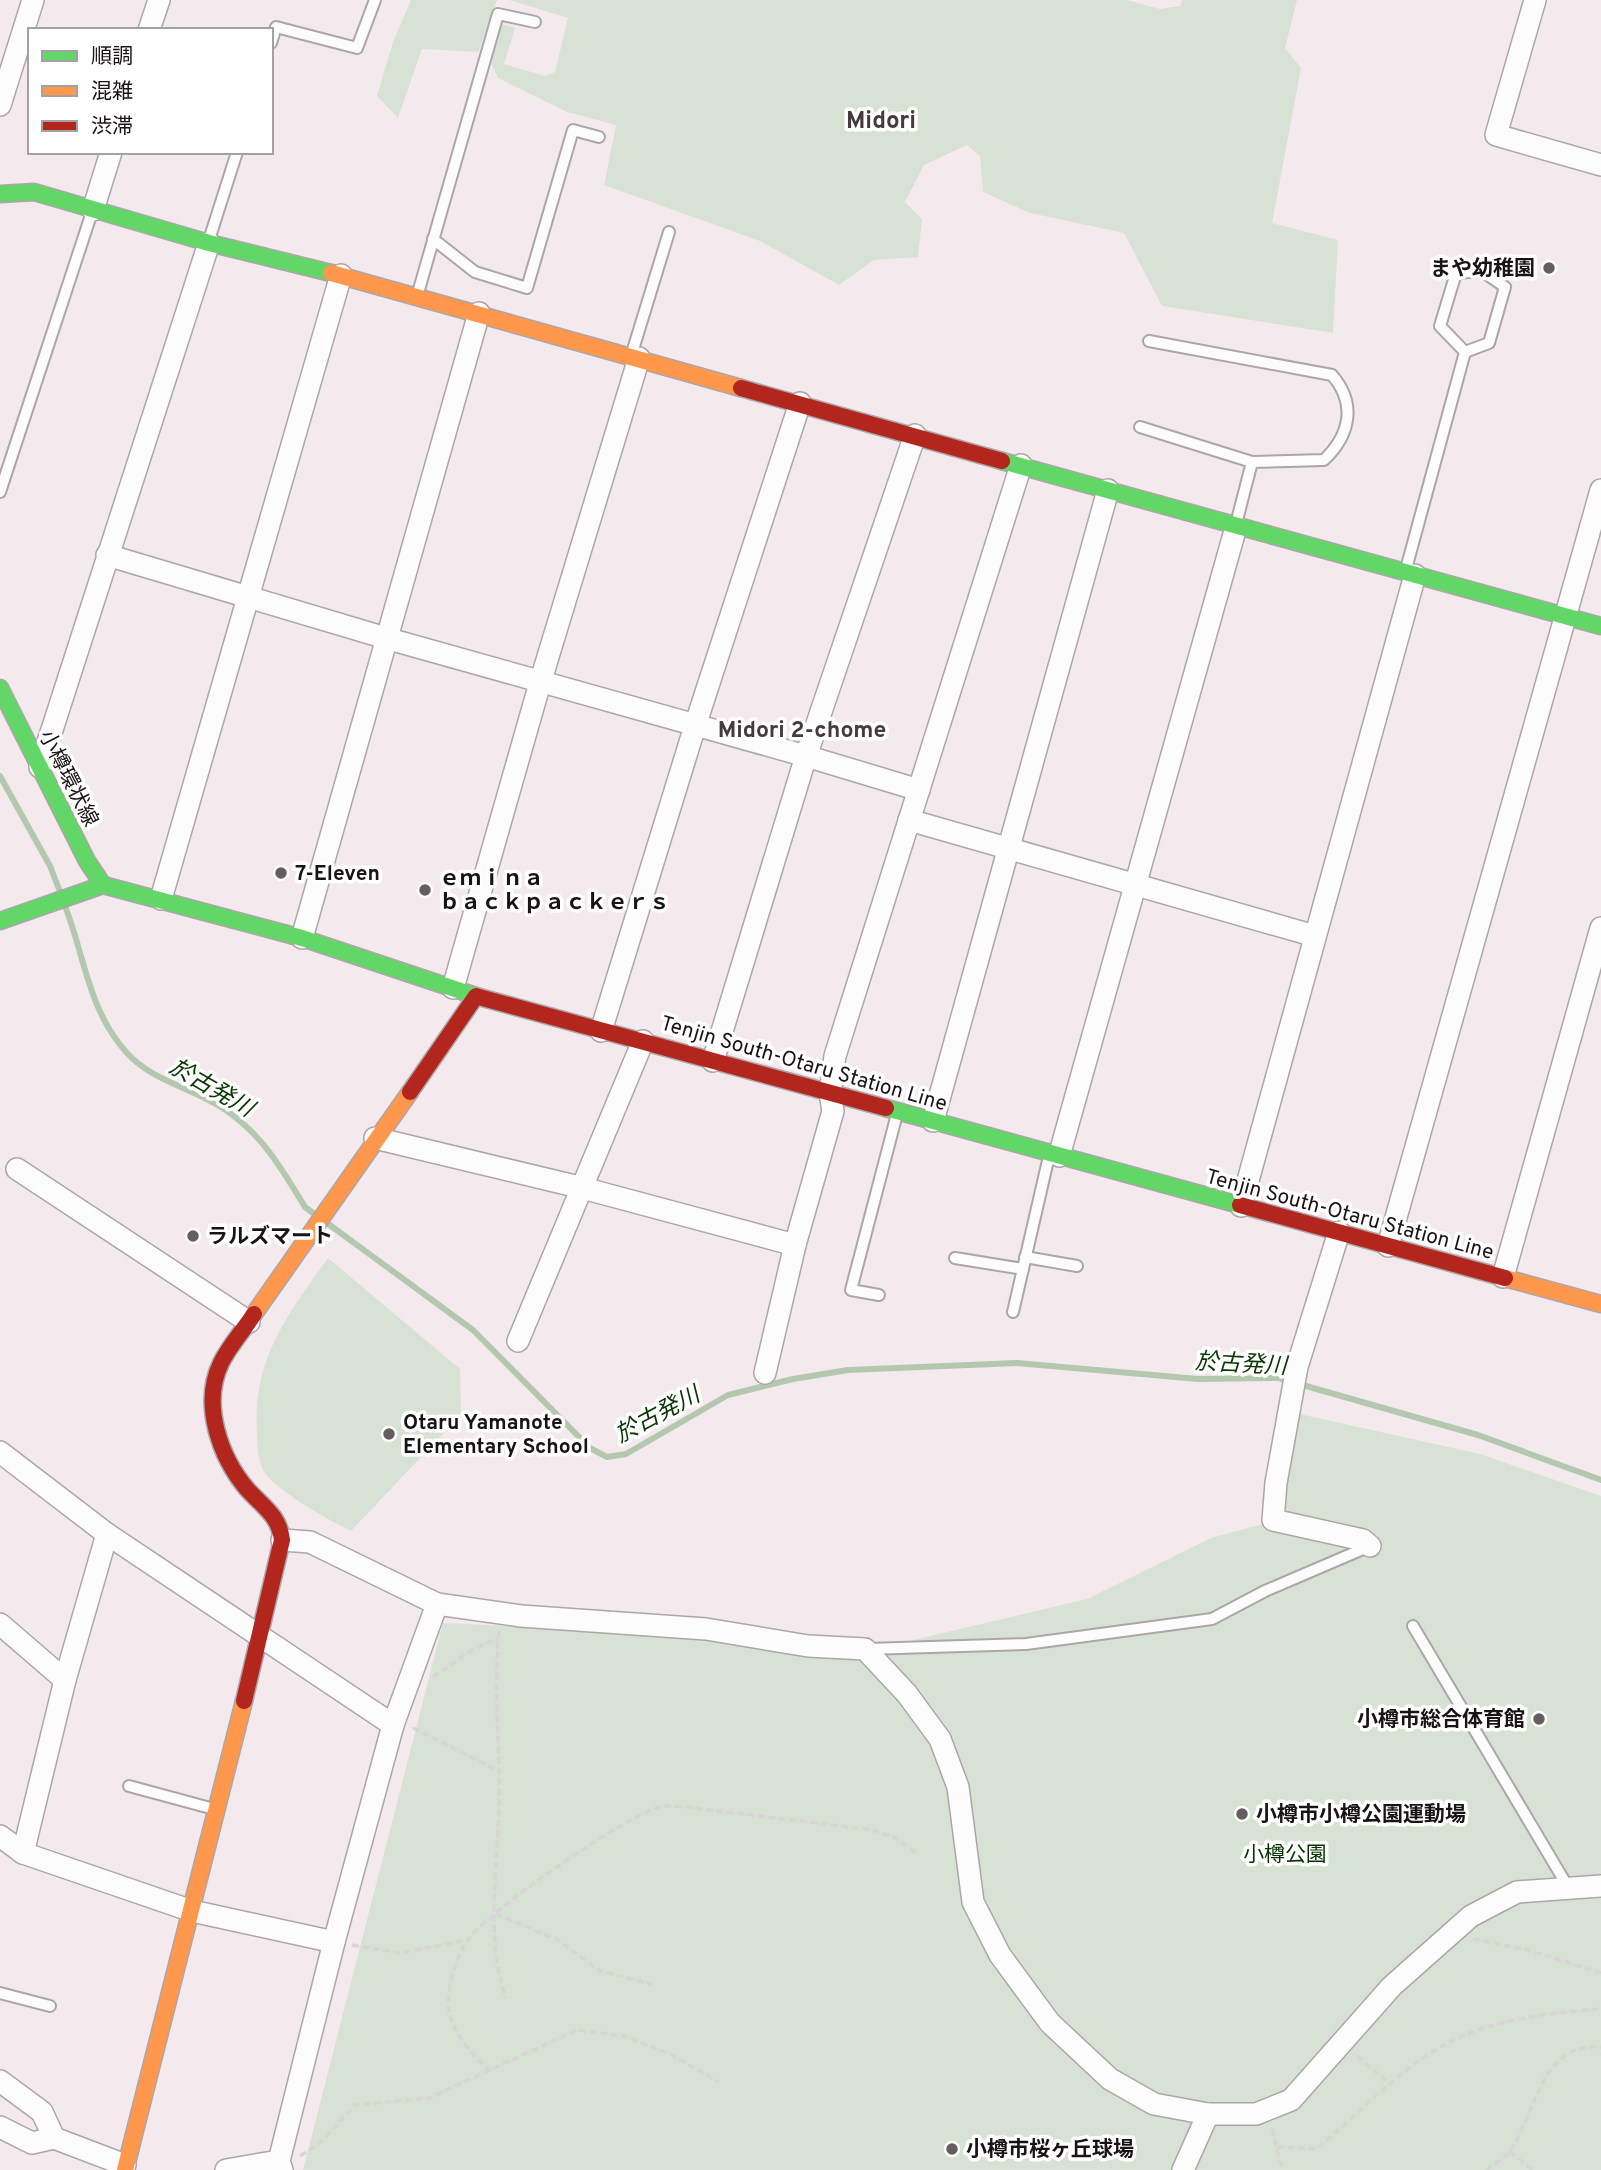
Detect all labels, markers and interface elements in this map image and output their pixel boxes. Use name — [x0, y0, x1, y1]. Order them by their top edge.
legend — [28, 28, 273, 154]
text: 順調 — [91, 44, 133, 71]
text: 混雑 — [91, 79, 133, 106]
district label: Midori — [846, 107, 916, 137]
text: 渋滞 — [91, 114, 133, 141]
place label: まや幼稚園 — [1430, 256, 1535, 283]
marker: まや幼稚園 — [1541, 260, 1557, 276]
district label: Midori 2-chome — [718, 717, 886, 746]
street label: 小樽環状線 — [32, 726, 104, 832]
place label: 7-Eleven — [295, 861, 380, 888]
marker: 7-Eleven — [273, 865, 289, 881]
place label: ｅｍｉｎａ ｂａｃｋｐａｃｋｅｒｓ — [439, 866, 670, 917]
marker: ｅｍｉｎａ ｂａｃｋｐａｃｋｅｒｓ — [417, 882, 433, 898]
street label: Tenjin South-Otaru Station Line — [657, 1011, 950, 1118]
water label: 於古発川 — [164, 1054, 260, 1126]
street label: Tenjin South-Otaru Station Line — [1203, 1164, 1496, 1267]
place label: ラルズマート — [207, 1224, 333, 1251]
marker: ラルズマート — [185, 1228, 201, 1244]
water label: 於古発川 — [1194, 1349, 1291, 1383]
water label: 於古発川 — [611, 1380, 708, 1451]
place label: Otaru Yamanote Elementary School — [403, 1410, 589, 1461]
marker: Otaru Yamanote Elementary School — [381, 1426, 397, 1442]
place label: 小樽市総合体育館 — [1357, 1707, 1525, 1734]
marker: 小樽市総合体育館 — [1531, 1711, 1547, 1727]
place label: 小樽市小樽公園運動場 — [1256, 1802, 1466, 1829]
marker: 小樽市小樽公園運動場 — [1234, 1806, 1250, 1822]
park label: 小樽公園 — [1243, 1842, 1327, 1869]
place label: 小樽市桜ヶ丘球場 — [966, 2137, 1134, 2164]
marker: 小樽市桜ヶ丘球場 — [944, 2141, 960, 2157]

